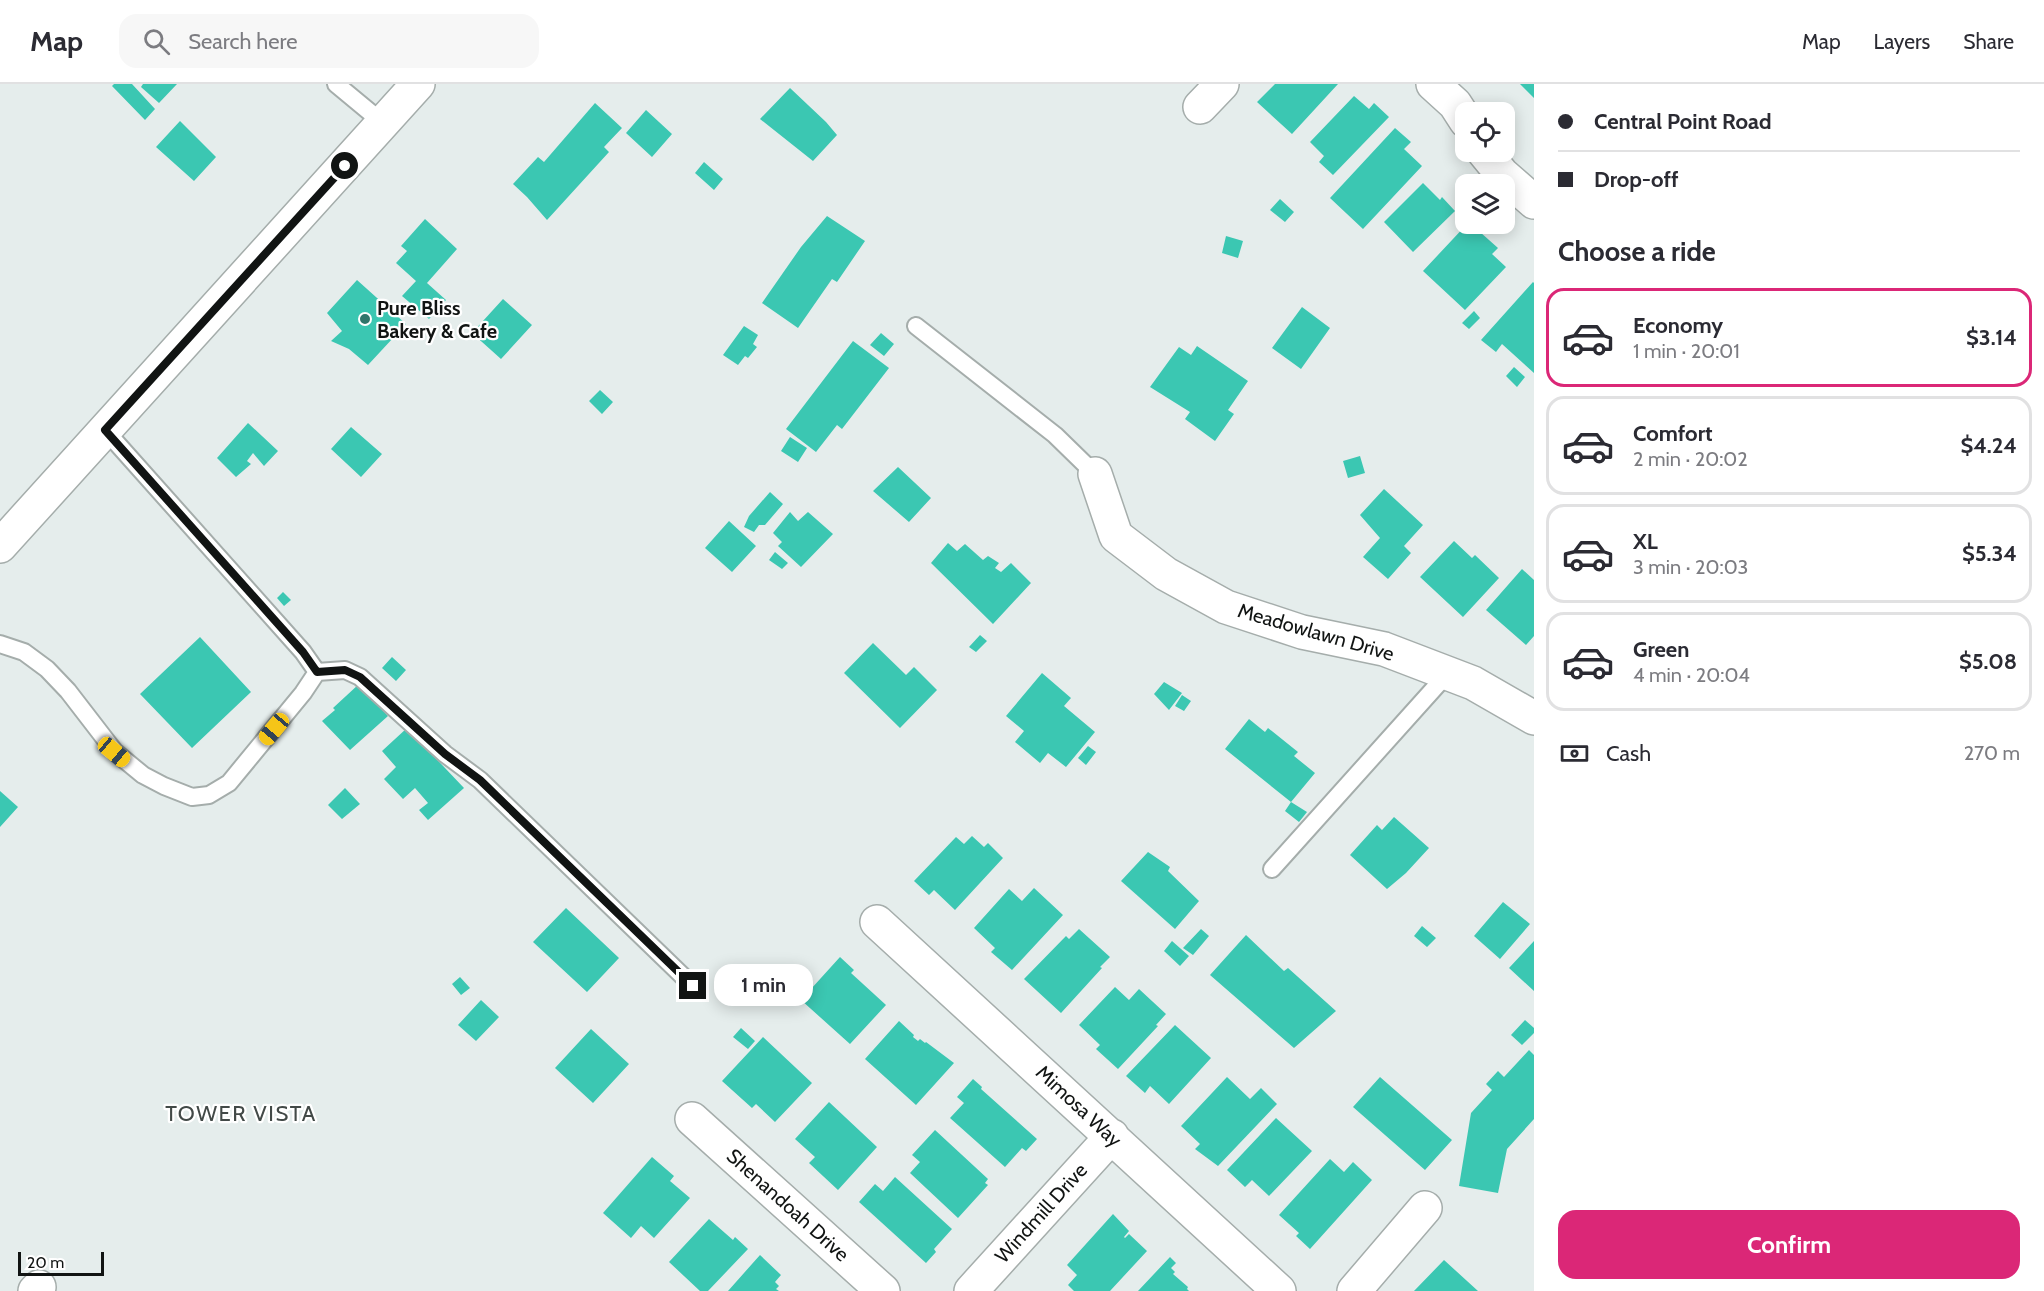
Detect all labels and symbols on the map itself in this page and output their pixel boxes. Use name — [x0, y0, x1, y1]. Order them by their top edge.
route start — [331, 152, 358, 179]
place label: Pure Bliss Bakery & Cafe — [377, 296, 497, 343]
marker: Pure Bliss Bakery & Cafe — [358, 312, 372, 326]
street label: Meadowlawn Drive — [1235, 598, 1397, 666]
car — [256, 709, 292, 749]
car — [94, 734, 134, 770]
callout: 1 min — [714, 965, 813, 1007]
route end — [679, 972, 706, 999]
street label: Mimosa Way — [1031, 1060, 1127, 1152]
district label: TOWER VISTA — [165, 1100, 317, 1127]
street label: Shenandoah Drive — [722, 1144, 854, 1266]
street label: Windmill Drive — [990, 1158, 1092, 1268]
scale bar — [18, 1249, 104, 1276]

